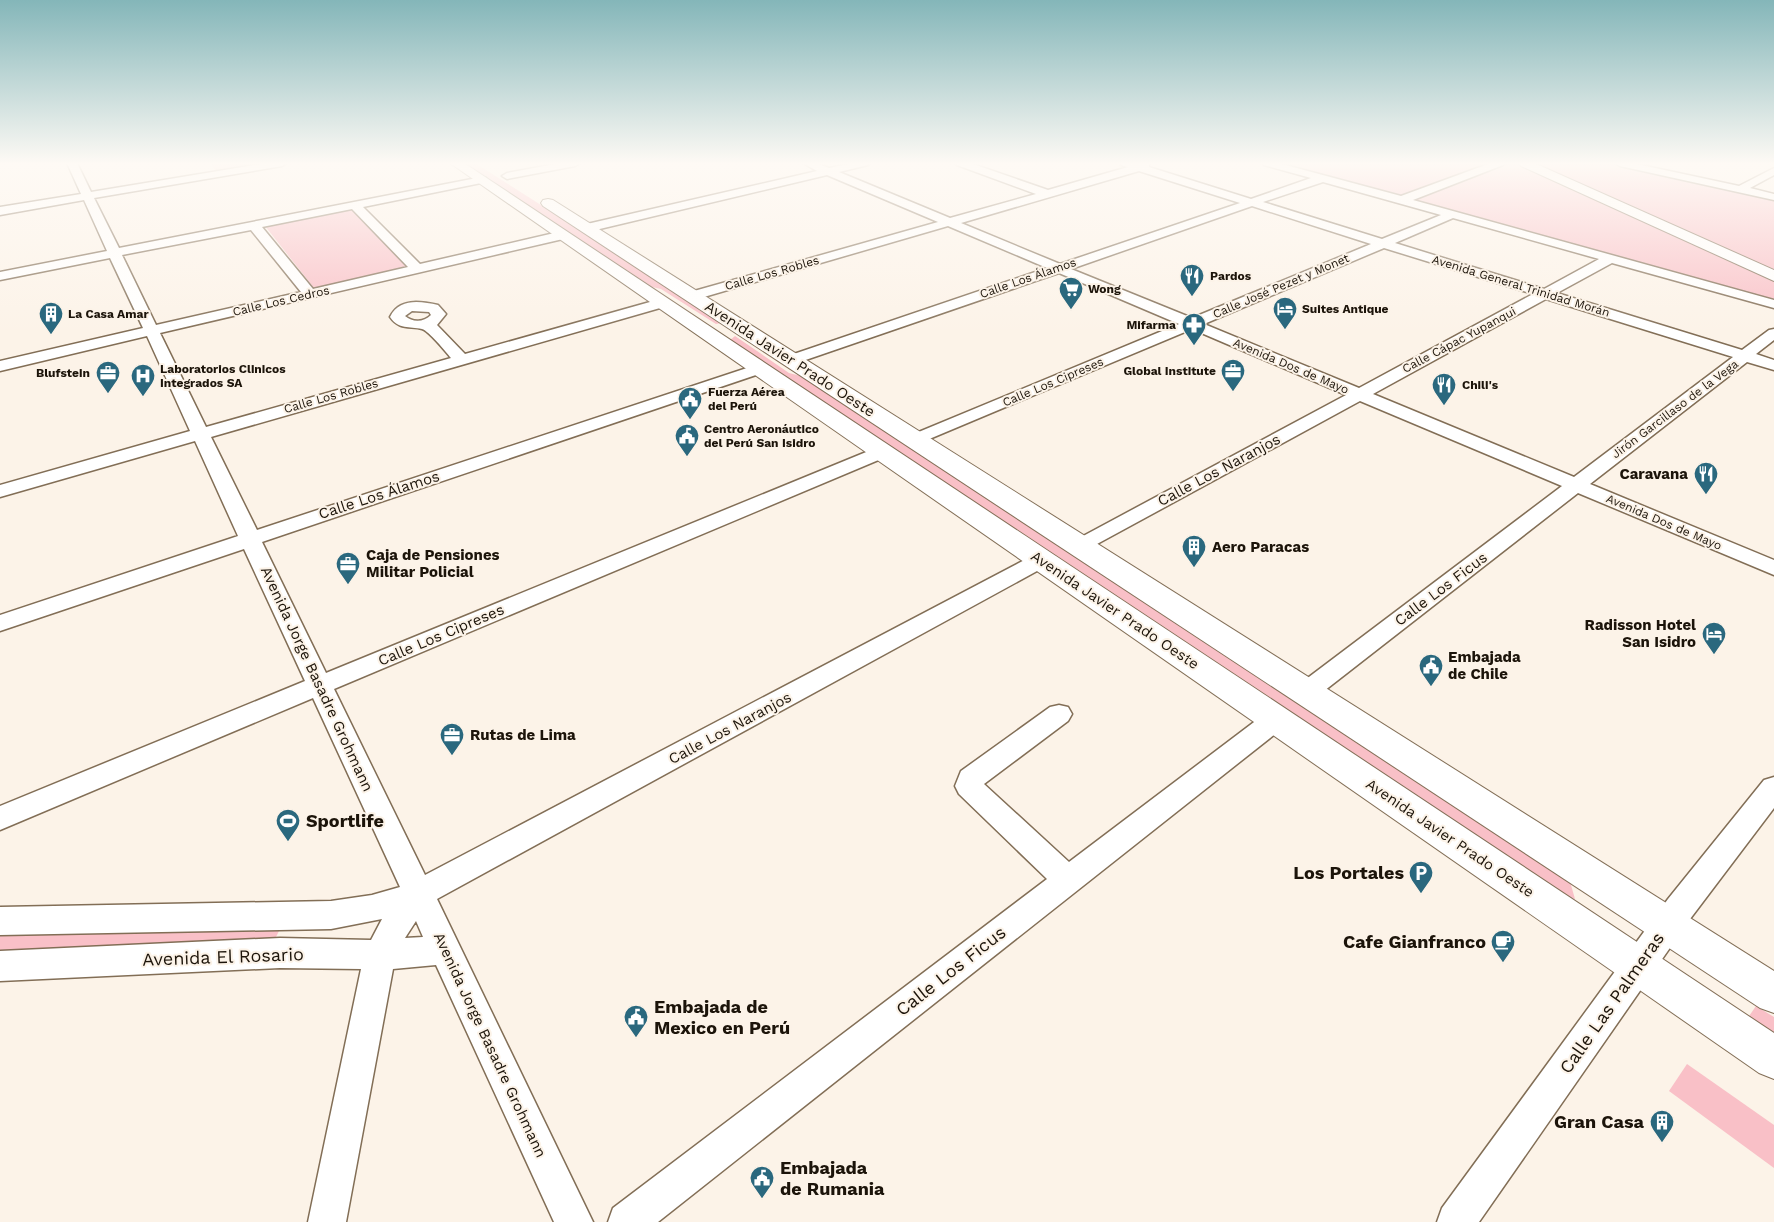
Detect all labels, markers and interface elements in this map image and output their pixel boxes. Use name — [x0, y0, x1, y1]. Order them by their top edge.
street label: Calle José Pezet y Monet — [1211, 251, 1351, 321]
street label: Avenida General Trinidad Morán — [1430, 252, 1612, 320]
street label: Calle Los Robles — [723, 253, 821, 293]
street label: Calle Los Álamos — [978, 255, 1078, 301]
restaurant icon: Pardos — [1179, 263, 1205, 297]
place label: Pardos — [1210, 269, 1252, 283]
supermarket icon: Wong — [1058, 276, 1084, 310]
place label: Wong — [1088, 282, 1121, 296]
street label: Calle Los Cedros — [231, 283, 331, 319]
hotel icon: Suites Antique — [1272, 296, 1298, 330]
street label: Avenida Javier Prado Oeste — [702, 297, 878, 421]
building icon: La Casa Amar — [38, 301, 64, 335]
place label: Suites Antique — [1302, 302, 1389, 316]
street label: Calle Cápac Yupanqui — [1400, 304, 1518, 376]
place label: La Casa Amar — [68, 307, 149, 321]
pharmacy icon: Mifarma — [1181, 312, 1207, 346]
place label: Mifarma — [1126, 318, 1176, 332]
street label: Avenida Dos de Mayo — [1231, 335, 1351, 397]
street label: Calle Los Cipreses — [1000, 354, 1106, 410]
street label: Jirón Garcillaso de la Vega — [1609, 357, 1741, 461]
office icon: Global Institute — [1220, 358, 1246, 392]
office icon: Blufstein — [95, 360, 121, 394]
place label: Laboratorios Clinicos Integrados SA — [160, 362, 286, 390]
hospital icon: Laboratorios Clinicos Integrados SA — [130, 363, 156, 397]
place label: Global Institute — [1123, 364, 1216, 378]
place label: Blufstein — [36, 366, 90, 380]
restaurant icon: Chili's — [1431, 372, 1457, 406]
street label: Calle Los Robles — [282, 376, 380, 416]
place label: Chili's — [1462, 378, 1499, 392]
place label: Fuerza Aérea del Perú — [708, 385, 785, 413]
public building icon: Fuerza Aérea del Perú — [677, 386, 703, 420]
place label: Centro Aeronáutico del Perú San Isidro — [704, 422, 819, 450]
public building icon: Centro Aeronáutico del Perú San Isidro — [674, 423, 700, 457]
street label: Calle Los Naranjos — [1155, 430, 1284, 510]
restaurant icon: Caravana — [1693, 461, 1719, 495]
place label: Caravana — [1619, 465, 1688, 483]
street label: Calle Los Álamos — [316, 467, 442, 523]
street label: Avenida Dos de Mayo — [1604, 491, 1724, 553]
building icon: Aero Paracas — [1181, 534, 1207, 568]
place label: Aero Paracas — [1212, 538, 1309, 556]
place label: Caja de Pensiones Militar Policial — [366, 546, 500, 581]
street label: Avenida Javier Prado Oeste — [1027, 547, 1203, 673]
street label: Calle Los Ficus — [1391, 548, 1491, 630]
office icon: Caja de Pensiones Militar Policial — [335, 551, 361, 585]
street label: Avenida Jorge Basadre Grohmann — [257, 564, 377, 794]
street label: Calle Los Cipreses — [375, 600, 507, 670]
place label: Radisson Hotel San Isidro — [1585, 616, 1696, 651]
hotel icon: Radisson Hotel San Isidro — [1701, 621, 1727, 655]
place label: Embajada de Chile — [1448, 648, 1521, 683]
public building icon: Embajada de Chile — [1418, 653, 1444, 687]
street label: Calle Los Naranjos — [666, 688, 795, 768]
office icon: Rutas de Lima — [439, 722, 465, 756]
place label: Rutas de Lima — [470, 726, 576, 744]
street label: Avenida Javier Prado Oeste — [1362, 775, 1538, 901]
sports icon: Sportlife — [275, 808, 301, 842]
place label: Sportlife — [306, 810, 384, 831]
parking icon: Los Portales — [1408, 860, 1434, 894]
place label: Los Portales — [1293, 862, 1404, 883]
street label: Calle Los Ficus — [892, 921, 1010, 1020]
street label: Calle Las Palmeras — [1555, 928, 1668, 1077]
cafe icon: Cafe Gianfranco — [1490, 929, 1516, 963]
street label: Avenida Jorge Basadre Grohmann — [430, 930, 550, 1160]
place label: Cafe Gianfranco — [1343, 931, 1486, 952]
street label: Avenida El Rosario — [142, 943, 304, 970]
place label: Embajada de Mexico en Perú — [654, 996, 790, 1038]
public building icon: Embajada de Mexico en Perú — [623, 1004, 649, 1038]
building icon: Gran Casa — [1649, 1109, 1675, 1143]
place label: Gran Casa — [1554, 1111, 1645, 1132]
place label: Embajada de Rumania — [780, 1157, 885, 1199]
public building icon: Embajada de Rumania — [749, 1165, 775, 1199]

